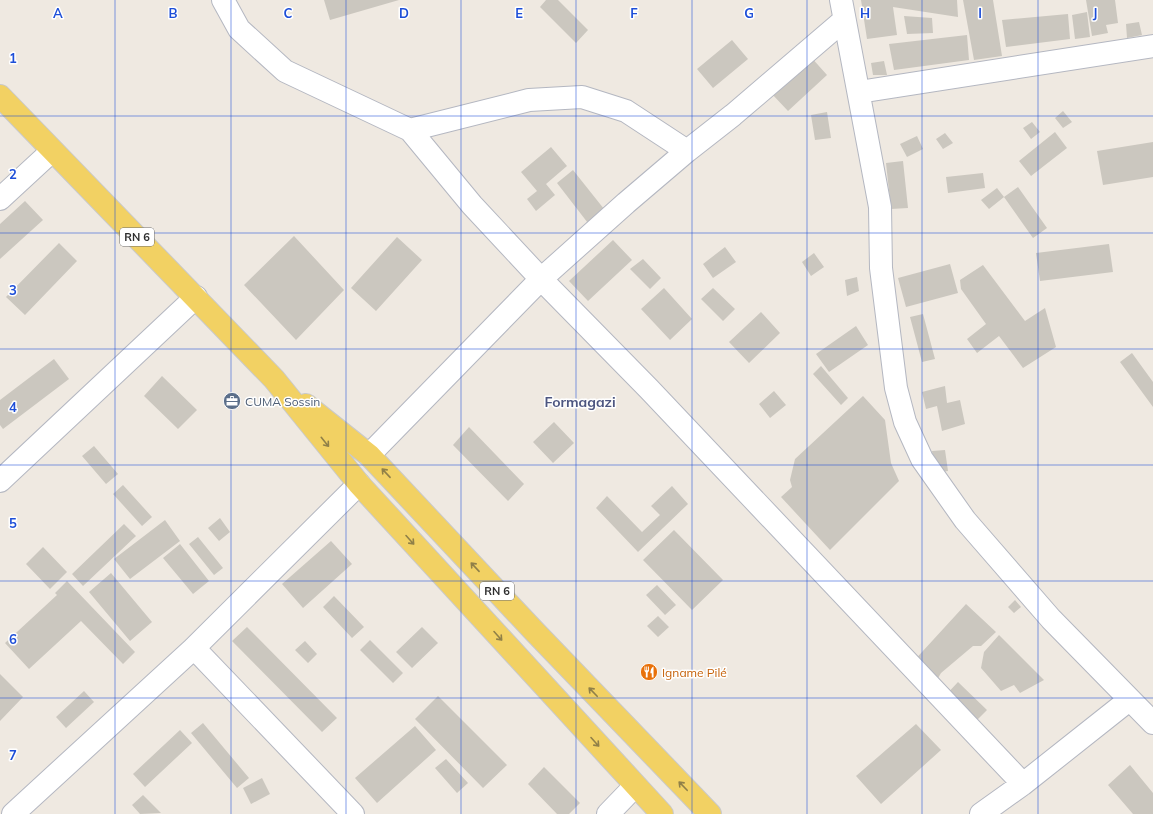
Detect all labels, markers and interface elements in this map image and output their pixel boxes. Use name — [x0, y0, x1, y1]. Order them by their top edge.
text: A — [53, 5, 63, 21]
text: B — [169, 5, 178, 21]
text: C — [284, 5, 293, 21]
text: D — [399, 5, 409, 21]
text: E — [515, 5, 523, 21]
text: F — [630, 5, 638, 21]
text: G — [744, 5, 754, 21]
text: H — [860, 5, 870, 21]
text: I — [978, 5, 982, 21]
text: J — [1093, 5, 1097, 21]
text: 1 — [9, 50, 17, 66]
text: 2 — [9, 166, 17, 182]
road number: RN 6 — [120, 228, 154, 246]
text: 3 — [9, 282, 17, 298]
office icon: CUMA Sossin — [222, 391, 242, 411]
district label: Formagazi — [544, 393, 616, 411]
place label: CUMA Sossin — [245, 394, 320, 409]
text: 4 — [9, 399, 17, 415]
one-way arrow — [320, 437, 329, 448]
one-way arrow — [381, 468, 391, 478]
text: 5 — [9, 515, 17, 531]
one-way arrow — [406, 535, 415, 545]
one-way arrow — [470, 562, 480, 572]
road number: RN 6 — [480, 582, 514, 600]
text: 6 — [9, 631, 17, 647]
one-way arrow — [493, 631, 503, 641]
restaurant icon: Igname Pilé — [639, 662, 659, 682]
place label: Igname Pilé — [662, 665, 727, 680]
one-way arrow — [588, 687, 598, 697]
one-way arrow — [590, 737, 600, 747]
text: 7 — [9, 747, 17, 763]
one-way arrow — [678, 781, 688, 791]

